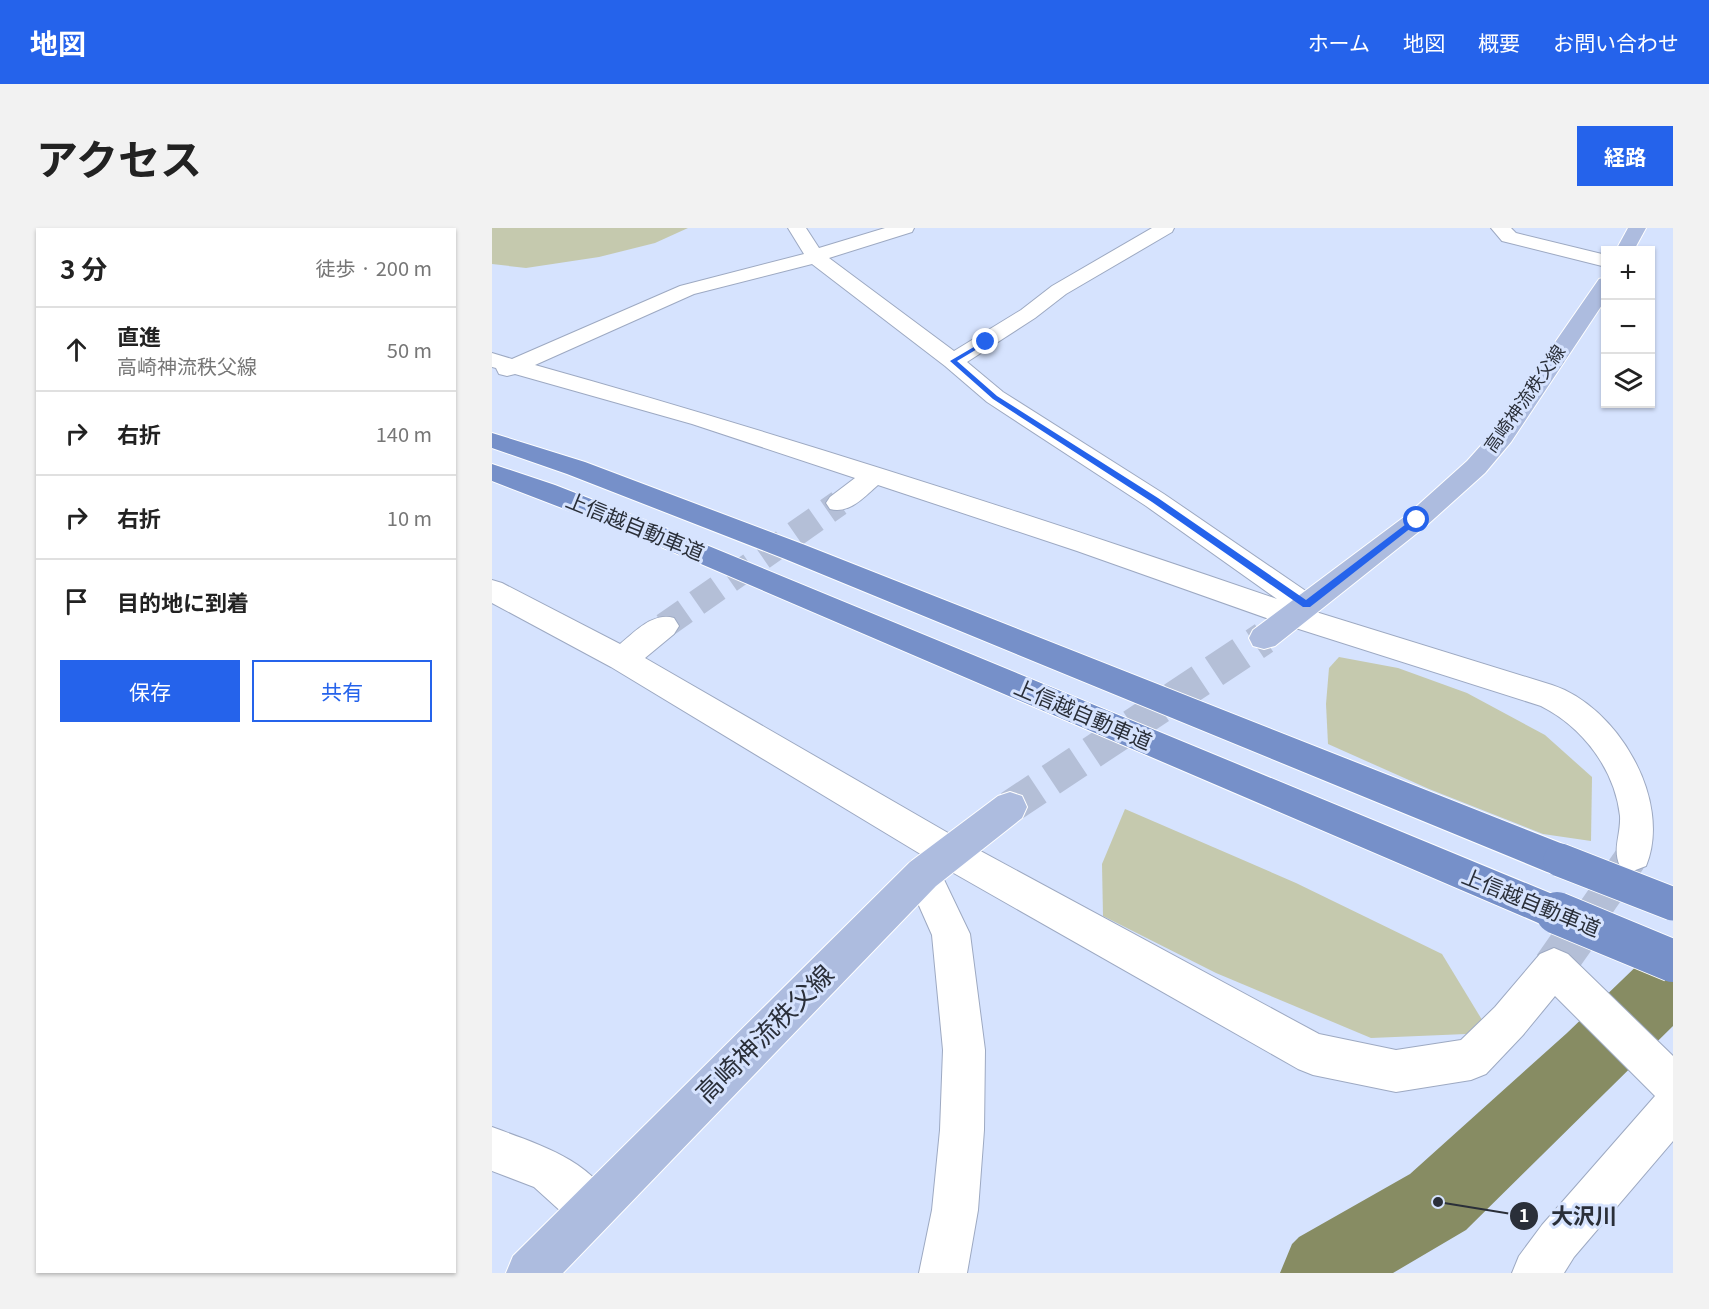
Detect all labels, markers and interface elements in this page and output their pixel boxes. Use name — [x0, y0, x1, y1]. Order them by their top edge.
text: 地図 — [30, 22, 86, 62]
text: ホーム — [1308, 27, 1370, 57]
text: 地図 — [1403, 27, 1445, 57]
text: 概要 — [1478, 27, 1520, 57]
text: お問い合わせ — [1553, 27, 1679, 57]
text: アクセス — [36, 126, 202, 187]
button: 経路 — [1577, 126, 1673, 186]
map controls — [1601, 246, 1655, 408]
button: + — [1601, 246, 1655, 300]
text: 3 分 — [60, 249, 107, 286]
text: 徒歩 · 200 m — [316, 253, 432, 282]
button: − — [1601, 300, 1655, 354]
text: 直進 — [117, 319, 161, 351]
route end — [972, 328, 998, 354]
icon: ahead — [60, 333, 93, 366]
text: 50 m — [387, 335, 432, 364]
street label: 高崎神流秩父線 — [1477, 339, 1570, 457]
text: 高崎神流秩父線 — [117, 351, 257, 380]
button: layers — [1601, 354, 1655, 408]
icon: right — [60, 417, 93, 450]
text: 右折 — [117, 417, 161, 449]
text: 140 m — [376, 419, 432, 448]
street label: 上信越自動車道 — [562, 484, 710, 567]
icon: right — [60, 501, 93, 534]
text: 右折 — [117, 501, 161, 533]
text: 10 m — [387, 503, 432, 532]
route start — [1403, 506, 1429, 532]
icon: arrive — [60, 585, 93, 618]
text: 目的地に到着 — [117, 585, 249, 617]
button: 保存 — [60, 660, 240, 722]
button: 共有 — [252, 660, 432, 722]
street label: 上信越自動車道 — [1010, 671, 1157, 756]
street label: 上信越自動車道 — [1458, 860, 1606, 943]
street label: 高崎神流秩父線 — [686, 955, 841, 1110]
callout: 大沢川 — [1509, 1196, 1629, 1236]
text: 大沢川 — [1551, 1198, 1617, 1230]
text: 1 — [1519, 1201, 1529, 1227]

